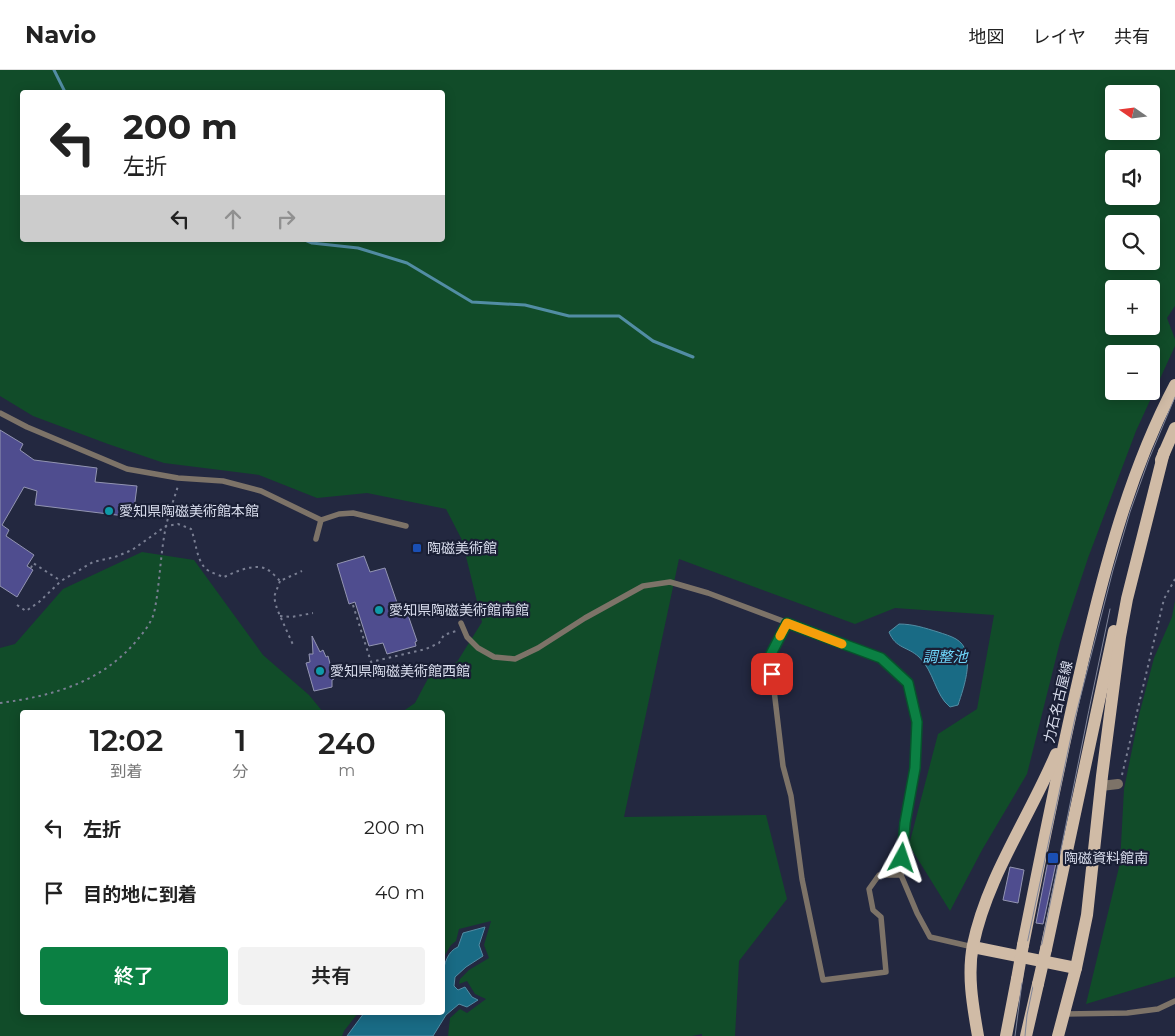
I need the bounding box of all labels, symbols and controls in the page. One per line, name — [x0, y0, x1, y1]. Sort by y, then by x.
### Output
text: Navio — [25, 20, 96, 49]
text: 地図 — [969, 26, 1005, 48]
text: レイヤ — [1033, 26, 1086, 48]
text: 共有 — [1114, 26, 1150, 48]
north arrow — [1105, 85, 1160, 140]
map controls — [1105, 85, 1160, 400]
text: 200 m — [123, 105, 238, 148]
icon: left — [40, 110, 105, 175]
button: sound — [1105, 150, 1160, 205]
text: 左折 — [123, 153, 167, 180]
icon: left — [166, 205, 194, 233]
icon: ahead — [219, 205, 247, 233]
icon: right — [272, 205, 300, 233]
button: search — [1105, 215, 1160, 270]
button: + — [1105, 280, 1160, 335]
button: − — [1105, 345, 1160, 400]
place label: 愛知県陶磁美術館本館 — [119, 502, 259, 520]
marker: 愛知県陶磁美術館本館 — [103, 505, 115, 517]
place label: 陶磁美術館 — [427, 539, 497, 557]
marker: 陶磁美術館 — [411, 542, 423, 554]
place label: 愛知県陶磁美術館南館 — [389, 601, 529, 619]
marker: 愛知県陶磁美術館南館 — [373, 604, 385, 616]
water label: 調整池 — [922, 647, 969, 666]
pin — [751, 653, 793, 695]
street label: 力石名古屋線 — [1040, 659, 1076, 745]
icon: arrive — [758, 660, 786, 688]
place label: 愛知県陶磁美術館西館 — [330, 662, 470, 680]
marker: 愛知県陶磁美術館西館 — [314, 665, 326, 677]
text: 12:02 — [89, 722, 163, 759]
text: 1 — [235, 722, 246, 759]
text: 240 — [318, 725, 376, 762]
text: m — [338, 761, 355, 780]
text: 到着 — [110, 762, 142, 781]
text: 分 — [233, 762, 249, 781]
icon: left — [40, 814, 68, 842]
text: 200 m — [364, 816, 425, 839]
text: 左折 — [83, 818, 121, 841]
position arrow — [875, 831, 927, 883]
place label: 陶磁資料館南 — [1064, 849, 1148, 867]
marker: 陶磁資料館南 — [1046, 851, 1060, 865]
icon: arrive — [40, 879, 68, 907]
text: 40 m — [375, 881, 425, 904]
text: 目的地に到着 — [83, 883, 197, 906]
button: 終了 — [40, 947, 228, 1005]
button: 共有 — [238, 947, 425, 1005]

